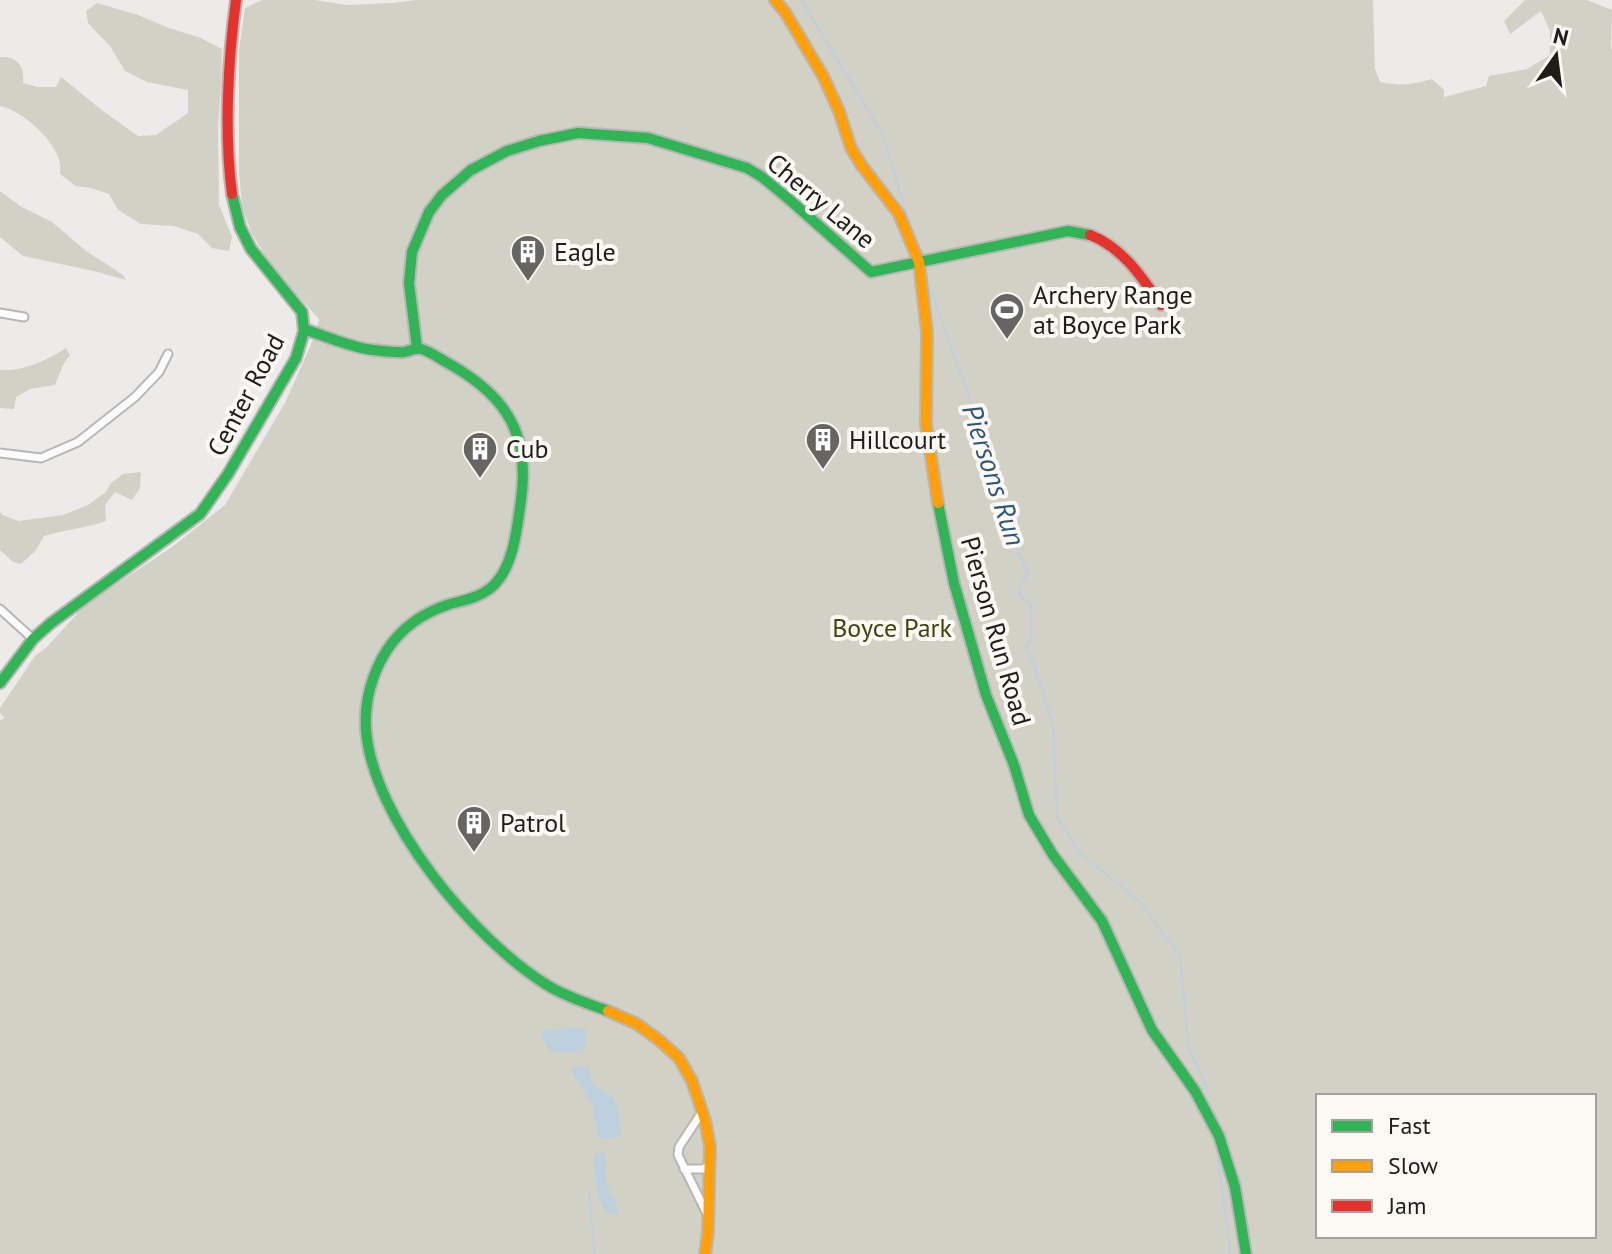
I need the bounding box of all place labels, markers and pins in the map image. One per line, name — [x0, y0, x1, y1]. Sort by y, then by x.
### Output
building icon: Eagle — [509, 233, 547, 283]
place label: Eagle — [554, 235, 616, 268]
place label: Archery Range at Boyce Park — [1033, 278, 1193, 341]
sports icon: Archery Range at Boyce Park — [988, 291, 1026, 341]
building icon: Hillcourt — [804, 421, 842, 471]
place label: Hillcourt — [849, 423, 946, 456]
building icon: Cub — [461, 430, 499, 480]
place label: Cub — [506, 432, 548, 465]
building icon: Patrol — [455, 804, 493, 854]
place label: Patrol — [500, 806, 566, 839]

